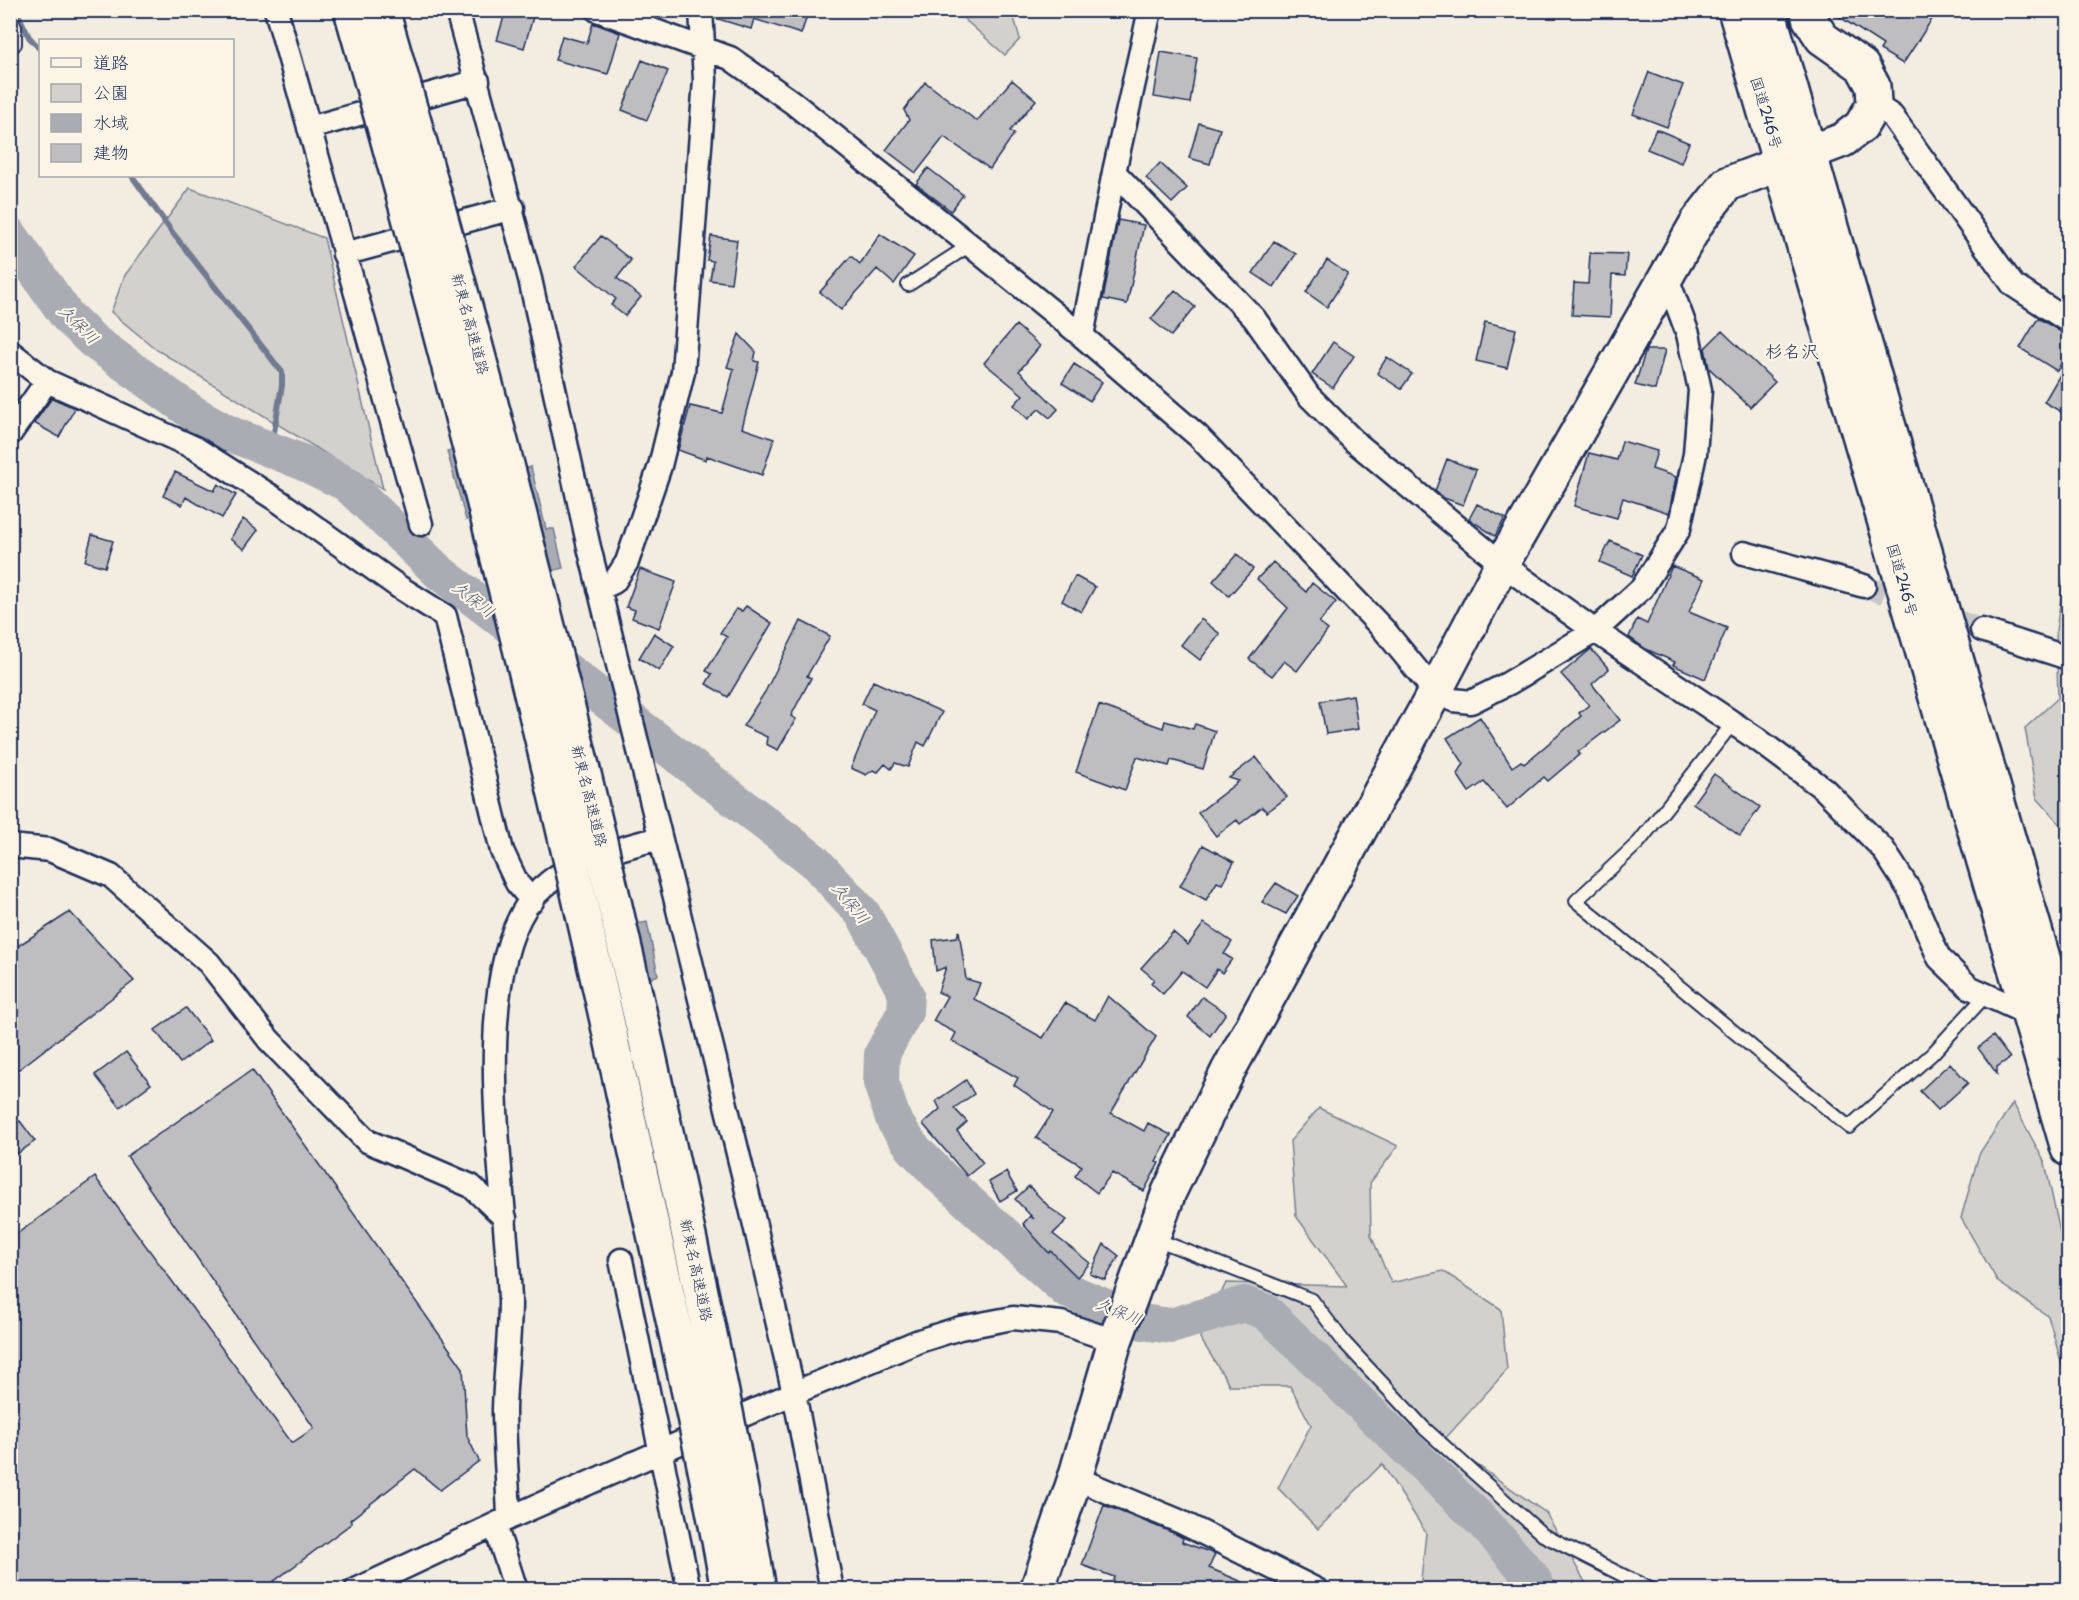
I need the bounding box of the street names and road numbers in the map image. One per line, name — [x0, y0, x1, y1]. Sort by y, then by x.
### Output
street label: 国道246号 — [1745, 73, 1789, 152]
street label: 新東名高速道路 — [447, 270, 496, 377]
street label: 国道246号 — [1882, 540, 1925, 619]
street label: 新東名高速道路 — [567, 742, 614, 849]
street label: 新東名高速道路 — [675, 1216, 720, 1323]

